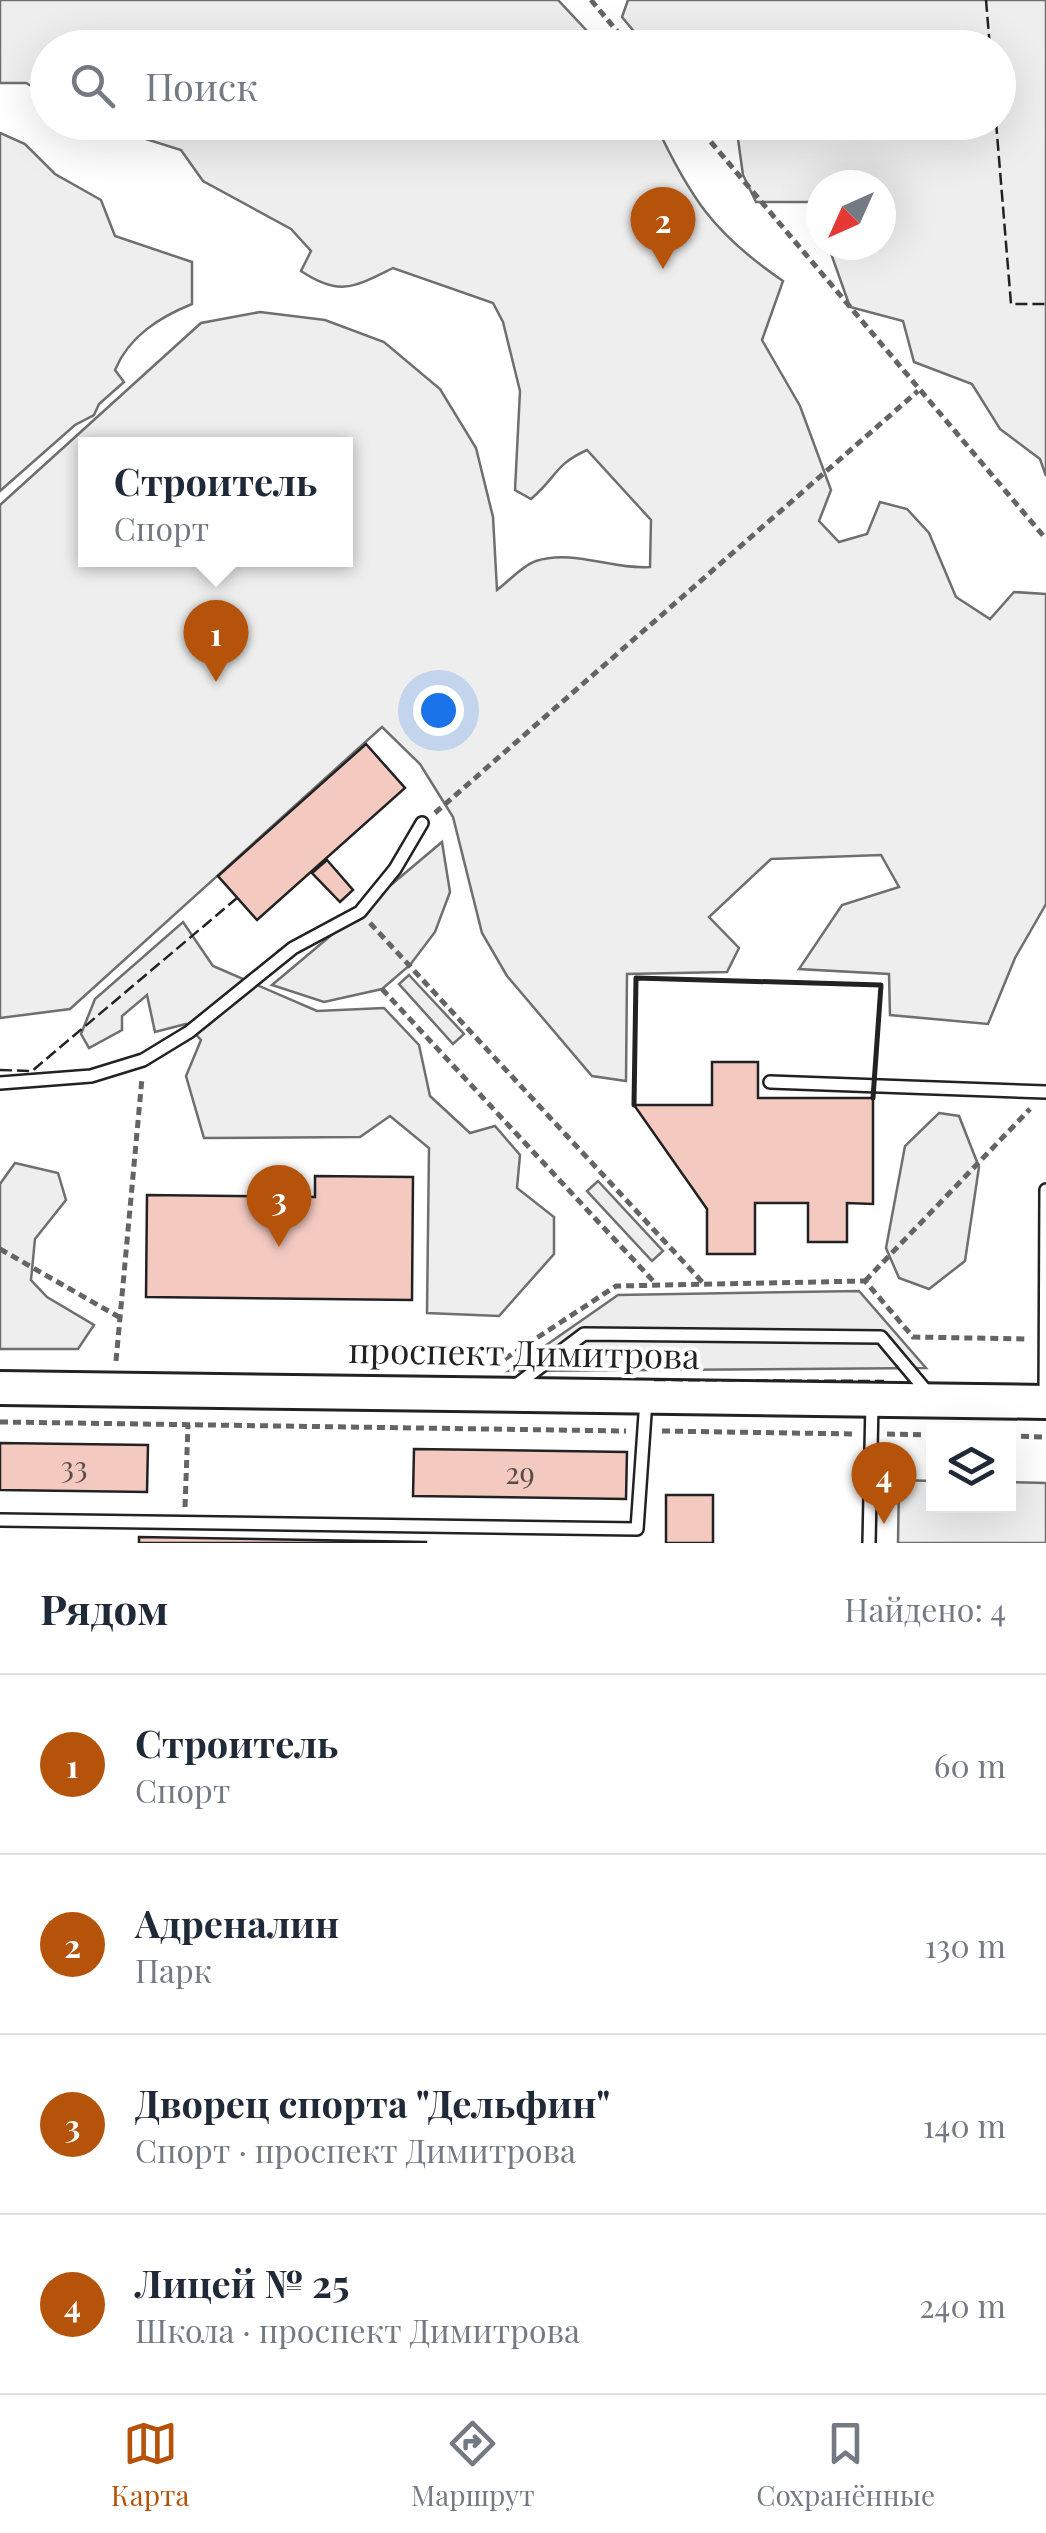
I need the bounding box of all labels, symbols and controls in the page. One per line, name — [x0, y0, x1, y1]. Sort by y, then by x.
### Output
search box — [30, 30, 1016, 140]
icon: search — [65, 58, 120, 113]
text: Поиск — [145, 60, 258, 111]
north arrow — [806, 170, 896, 260]
pin: 2 — [630, 186, 696, 269]
popup — [78, 437, 353, 567]
text: Строитель — [114, 455, 317, 506]
text: Спорт — [114, 506, 209, 549]
pin: 1 — [184, 600, 248, 682]
your location — [413, 685, 464, 736]
pin: 3 — [246, 1164, 312, 1247]
street label: проспект Димитрова — [348, 1325, 701, 1378]
map controls — [926, 1423, 1016, 1513]
button: layers — [926, 1423, 1016, 1513]
pin: 4 — [852, 1442, 916, 1524]
house number: 33 — [60, 1446, 88, 1486]
house number: 29 — [505, 1452, 535, 1492]
text: Рядом — [40, 1580, 168, 1636]
text: Найдено: 4 — [844, 1587, 1006, 1630]
text: Строитель — [135, 1717, 338, 1768]
text: 1 — [66, 1743, 79, 1786]
text: 60 m — [934, 1743, 1006, 1786]
text: Спорт — [135, 1768, 230, 1811]
text: Адреналин — [135, 1897, 339, 1948]
text: 2 — [64, 1923, 81, 1966]
text: 130 m — [925, 1923, 1006, 1966]
text: Парк — [135, 1948, 212, 1991]
text: Дворец спорта "Дельфин" — [135, 2077, 610, 2128]
text: 3 — [65, 2103, 80, 2146]
text: 140 m — [923, 2103, 1006, 2146]
text: Спорт · проспект Димитрова — [135, 2128, 576, 2171]
text: Лицей № 25 — [135, 2257, 349, 2308]
text: 4 — [64, 2283, 81, 2326]
text: 240 m — [919, 2283, 1006, 2326]
text: Школа · проспект Димитрова — [135, 2308, 580, 2351]
tab: Карта — [111, 2416, 189, 2513]
tab: Маршрут — [411, 2416, 535, 2513]
tab: Сохранённые — [756, 2416, 935, 2513]

